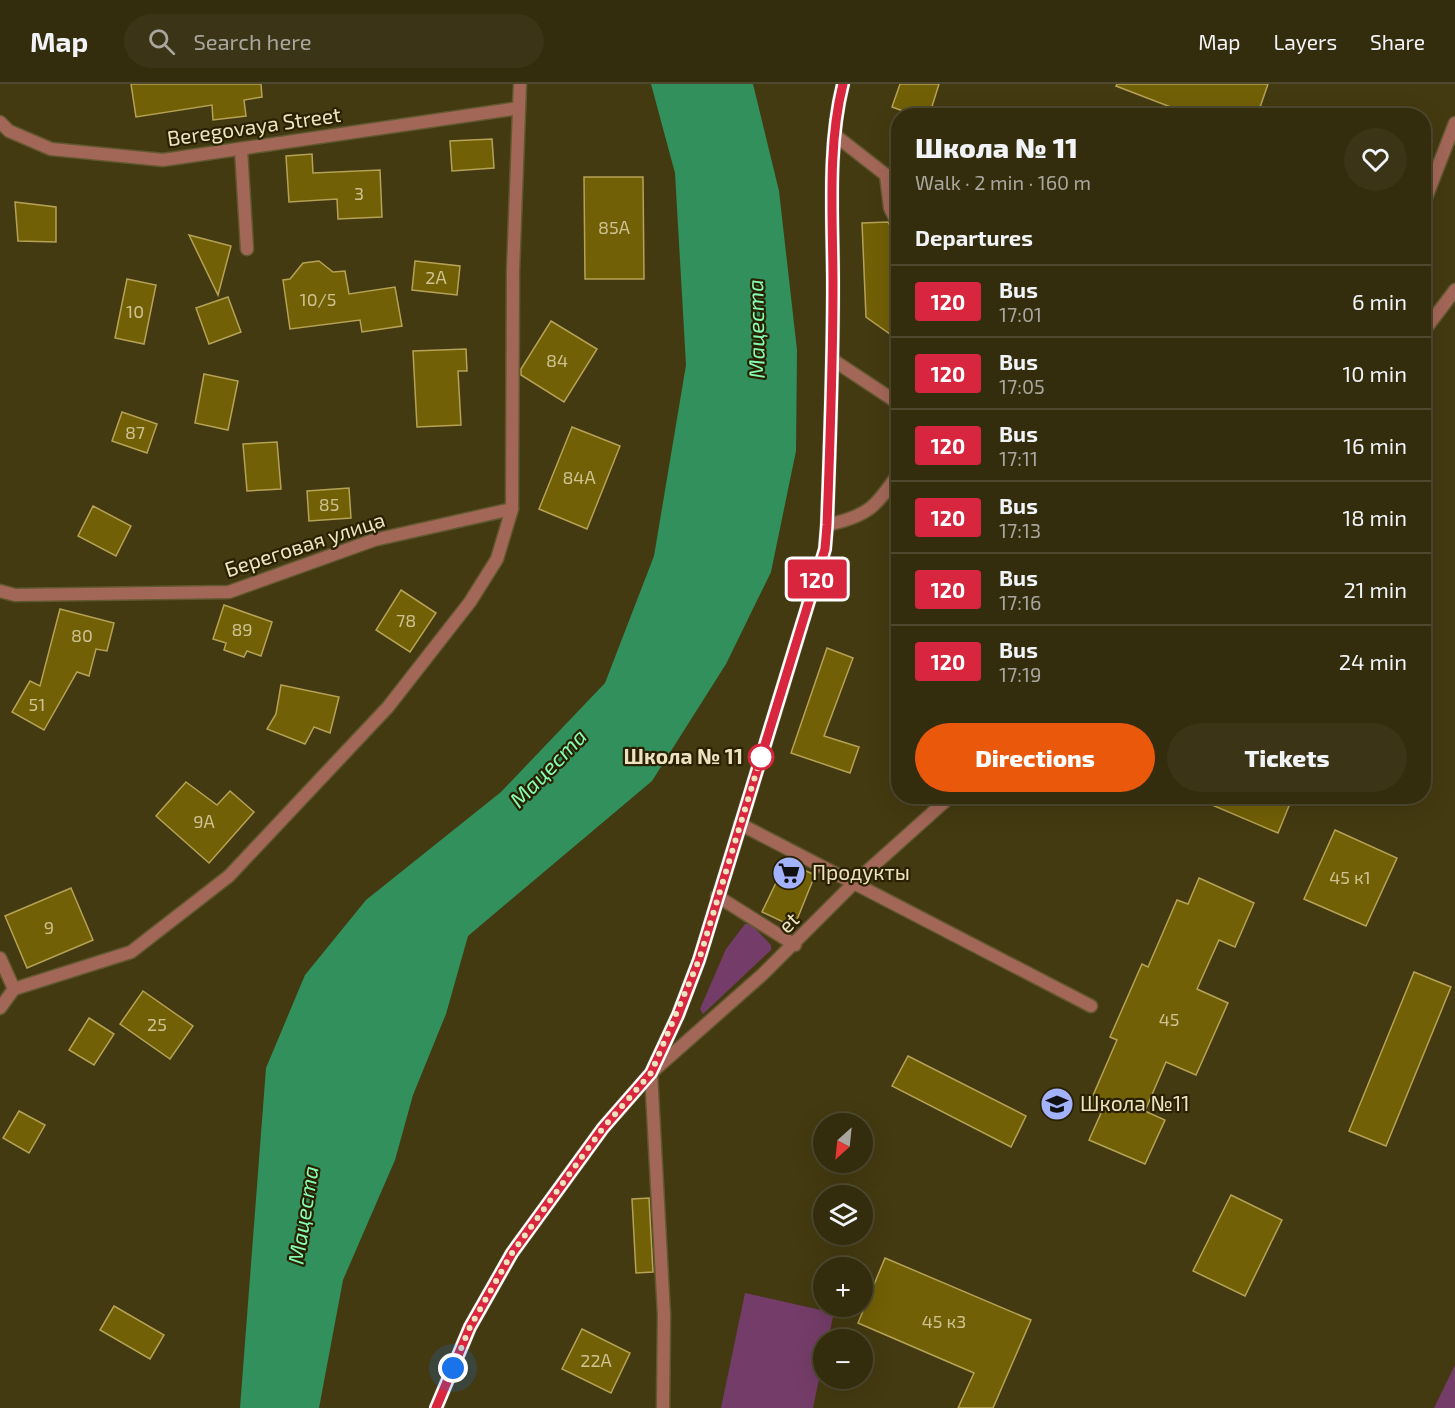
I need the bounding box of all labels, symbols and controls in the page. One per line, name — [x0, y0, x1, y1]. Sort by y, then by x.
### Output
search box — [124, 14, 544, 68]
text: Map — [30, 24, 88, 58]
icon: search — [145, 25, 178, 58]
text: Search here — [193, 28, 312, 54]
text: Map — [1198, 29, 1240, 54]
text: Layers — [1273, 29, 1337, 54]
text: Share — [1370, 29, 1425, 54]
street label: Beregovaya Street — [165, 101, 342, 150]
button: heart — [1344, 128, 1407, 191]
text: Школа № 11 — [915, 130, 1078, 164]
text: Walk · 2 min · 160 m — [915, 170, 1091, 194]
house number: 3 — [354, 182, 364, 204]
house number: 85А — [598, 216, 631, 238]
text: Departures — [915, 224, 1033, 250]
house number: 2А — [425, 266, 447, 288]
text: Bus — [999, 276, 1038, 302]
water label: Мацеста — [741, 279, 769, 379]
house number: 10/5 — [300, 288, 336, 310]
text: 6 min — [1352, 288, 1407, 314]
text: 120 — [931, 289, 965, 314]
house number: 10 — [126, 300, 144, 322]
text: 17:01 — [999, 302, 1042, 326]
text: Bus — [999, 348, 1038, 374]
house number: 84 — [546, 349, 568, 371]
text: 10 min — [1343, 360, 1407, 386]
text: 120 — [931, 361, 965, 386]
text: 17:05 — [999, 374, 1045, 398]
text: Bus — [999, 420, 1038, 446]
house number: 87 — [125, 421, 145, 443]
text: 16 min — [1343, 432, 1407, 458]
text: 120 — [931, 433, 965, 458]
text: 17:11 — [999, 446, 1038, 470]
house number: 84А — [562, 466, 596, 488]
text: Bus — [999, 492, 1038, 518]
house number: 85 — [319, 493, 339, 515]
text: 18 min — [1342, 504, 1407, 530]
text: 120 — [931, 505, 965, 530]
street label: Береговая улица — [221, 506, 388, 582]
text: 17:13 — [999, 518, 1041, 542]
line badge: 120 — [782, 560, 852, 598]
text: Bus — [999, 564, 1038, 590]
text: 120 — [800, 567, 834, 592]
text: 21 min — [1343, 576, 1407, 602]
text: 120 — [931, 577, 965, 602]
text: 17:16 — [999, 590, 1041, 614]
house number: 78 — [396, 609, 416, 631]
house number: 89 — [231, 618, 253, 640]
house number: 80 — [71, 624, 93, 646]
text: Bus — [999, 636, 1038, 662]
text: 24 min — [1339, 648, 1407, 674]
text: 120 — [931, 649, 965, 674]
text: 17:19 — [999, 662, 1041, 686]
house number: 51 — [29, 693, 45, 715]
water label: Мацеста — [503, 723, 591, 812]
button: Directions — [915, 723, 1155, 792]
button: Tickets — [1167, 723, 1407, 792]
place label: Школа № 11 — [624, 743, 743, 768]
marker: Школа № 11 — [748, 744, 774, 770]
house number: 9А — [193, 810, 216, 832]
supermarket icon: Продукты — [771, 855, 807, 891]
place label: Продукты — [812, 859, 910, 885]
house number: 45 к1 — [1329, 866, 1371, 888]
street label: et — [772, 906, 804, 938]
house number: 9 — [44, 916, 54, 938]
house number: 45 — [1159, 1008, 1179, 1030]
house number: 25 — [147, 1013, 167, 1035]
school or university icon: Школа №11 — [1039, 1086, 1075, 1122]
place label: Школа №11 — [1080, 1090, 1190, 1115]
north arrow — [813, 1113, 873, 1173]
map controls — [813, 1113, 873, 1389]
water label: Мацеста — [281, 1164, 323, 1266]
button: layers — [813, 1185, 873, 1245]
button: + — [813, 1257, 873, 1317]
house number: 45 к3 — [922, 1310, 966, 1332]
button: − — [813, 1329, 873, 1389]
house number: 22А — [580, 1349, 613, 1371]
your location — [438, 1353, 468, 1383]

